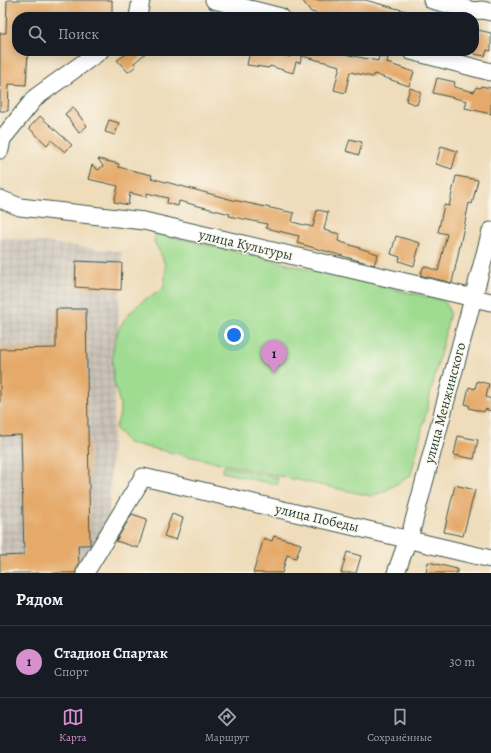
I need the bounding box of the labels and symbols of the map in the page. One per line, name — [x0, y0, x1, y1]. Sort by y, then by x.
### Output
street label: улица Культуры — [196, 225, 295, 265]
your location — [224, 325, 244, 345]
pin: 1 — [261, 340, 287, 373]
street label: улица Менжинского — [419, 340, 470, 467]
street label: улица Победы — [272, 499, 361, 537]

